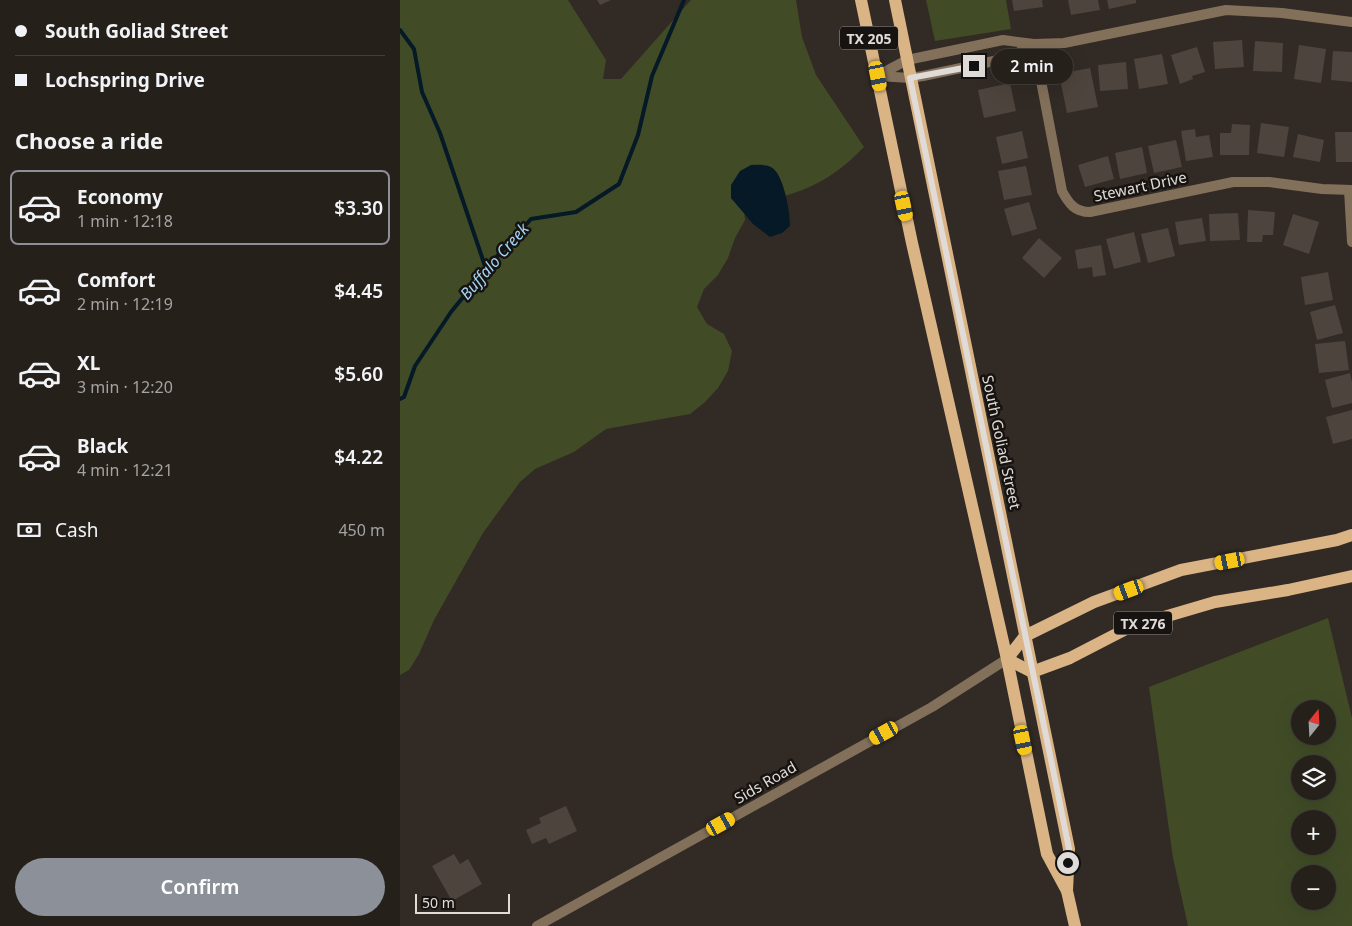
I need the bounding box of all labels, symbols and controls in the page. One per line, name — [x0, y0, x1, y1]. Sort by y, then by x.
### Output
text: South Goliad Street — [45, 18, 228, 44]
road number: TX 205 — [840, 26, 898, 49]
callout: 2 min — [992, 48, 1074, 84]
route end — [963, 55, 985, 77]
text: 2 min — [1010, 55, 1054, 77]
car — [867, 60, 888, 92]
text: Lochspring Drive — [45, 67, 205, 93]
text: Choose a ride — [15, 125, 163, 155]
street label: Stewart Drive — [1092, 166, 1188, 206]
text: Economy — [77, 184, 163, 210]
icon: car — [17, 185, 62, 230]
car — [893, 190, 914, 222]
text: $3.30 — [334, 195, 383, 221]
text: 1 min · 12:18 — [77, 210, 173, 232]
water label: Buffalo Creek — [455, 217, 534, 304]
text: Comfort — [77, 267, 156, 293]
icon: car — [17, 268, 62, 313]
text: $4.45 — [334, 278, 383, 304]
text: 2 min · 12:19 — [77, 293, 173, 315]
text: XL — [77, 350, 100, 376]
icon: car — [17, 351, 62, 396]
text: $5.60 — [334, 361, 383, 387]
street label: South Goliad Street — [978, 373, 1026, 511]
text: 3 min · 12:20 — [77, 376, 173, 398]
text: Black — [77, 433, 128, 459]
icon: car — [17, 434, 62, 479]
text: $4.22 — [334, 444, 383, 470]
text: 4 min · 12:21 — [77, 459, 173, 481]
icon: cash — [15, 516, 43, 544]
text: Cash — [55, 517, 99, 543]
text: 450 m — [338, 519, 385, 541]
car — [1213, 551, 1246, 571]
car — [1112, 578, 1145, 602]
road number: TX 276 — [1114, 612, 1172, 634]
north arrow — [1291, 700, 1336, 745]
map controls — [1291, 700, 1336, 910]
car — [867, 719, 900, 747]
car — [1012, 724, 1033, 756]
button: layers — [1291, 755, 1336, 800]
street label: Sids Road — [730, 756, 800, 808]
car — [704, 810, 737, 838]
button: + — [1291, 810, 1336, 855]
route start — [1057, 852, 1079, 874]
button: Confirm — [15, 858, 385, 916]
button: − — [1291, 865, 1336, 910]
scale bar — [415, 891, 510, 914]
text: 50 m — [422, 893, 455, 912]

